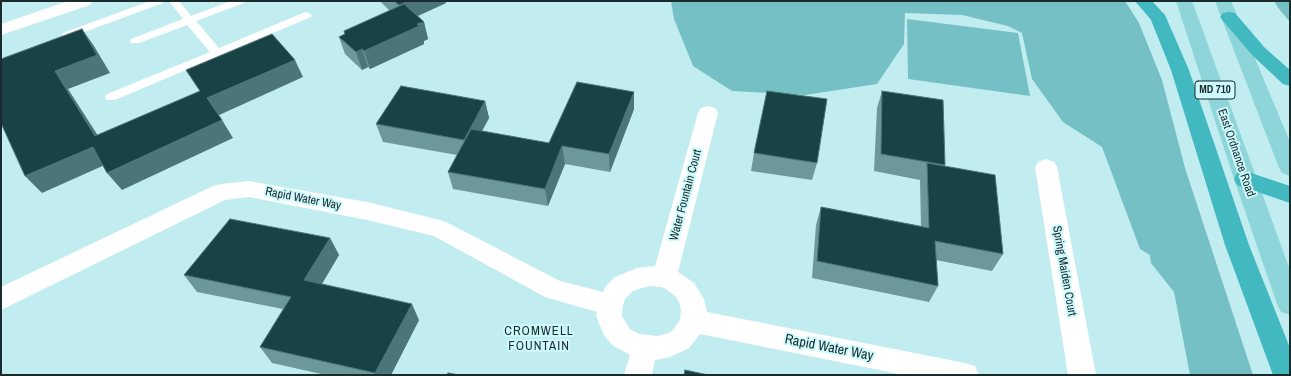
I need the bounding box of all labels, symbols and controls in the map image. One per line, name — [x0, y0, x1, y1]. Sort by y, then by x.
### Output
road number: MD 710 — [1195, 81, 1235, 99]
street label: East Ordnance Road — [1214, 107, 1258, 199]
street label: Water Fountain Court — [667, 148, 705, 242]
street label: Rapid Water Way — [264, 185, 342, 213]
street label: Spring Maiden Court — [1049, 225, 1079, 317]
district label: CROMWELL FOUNTAIN — [504, 324, 574, 355]
street label: Rapid Water Way — [783, 331, 875, 365]

